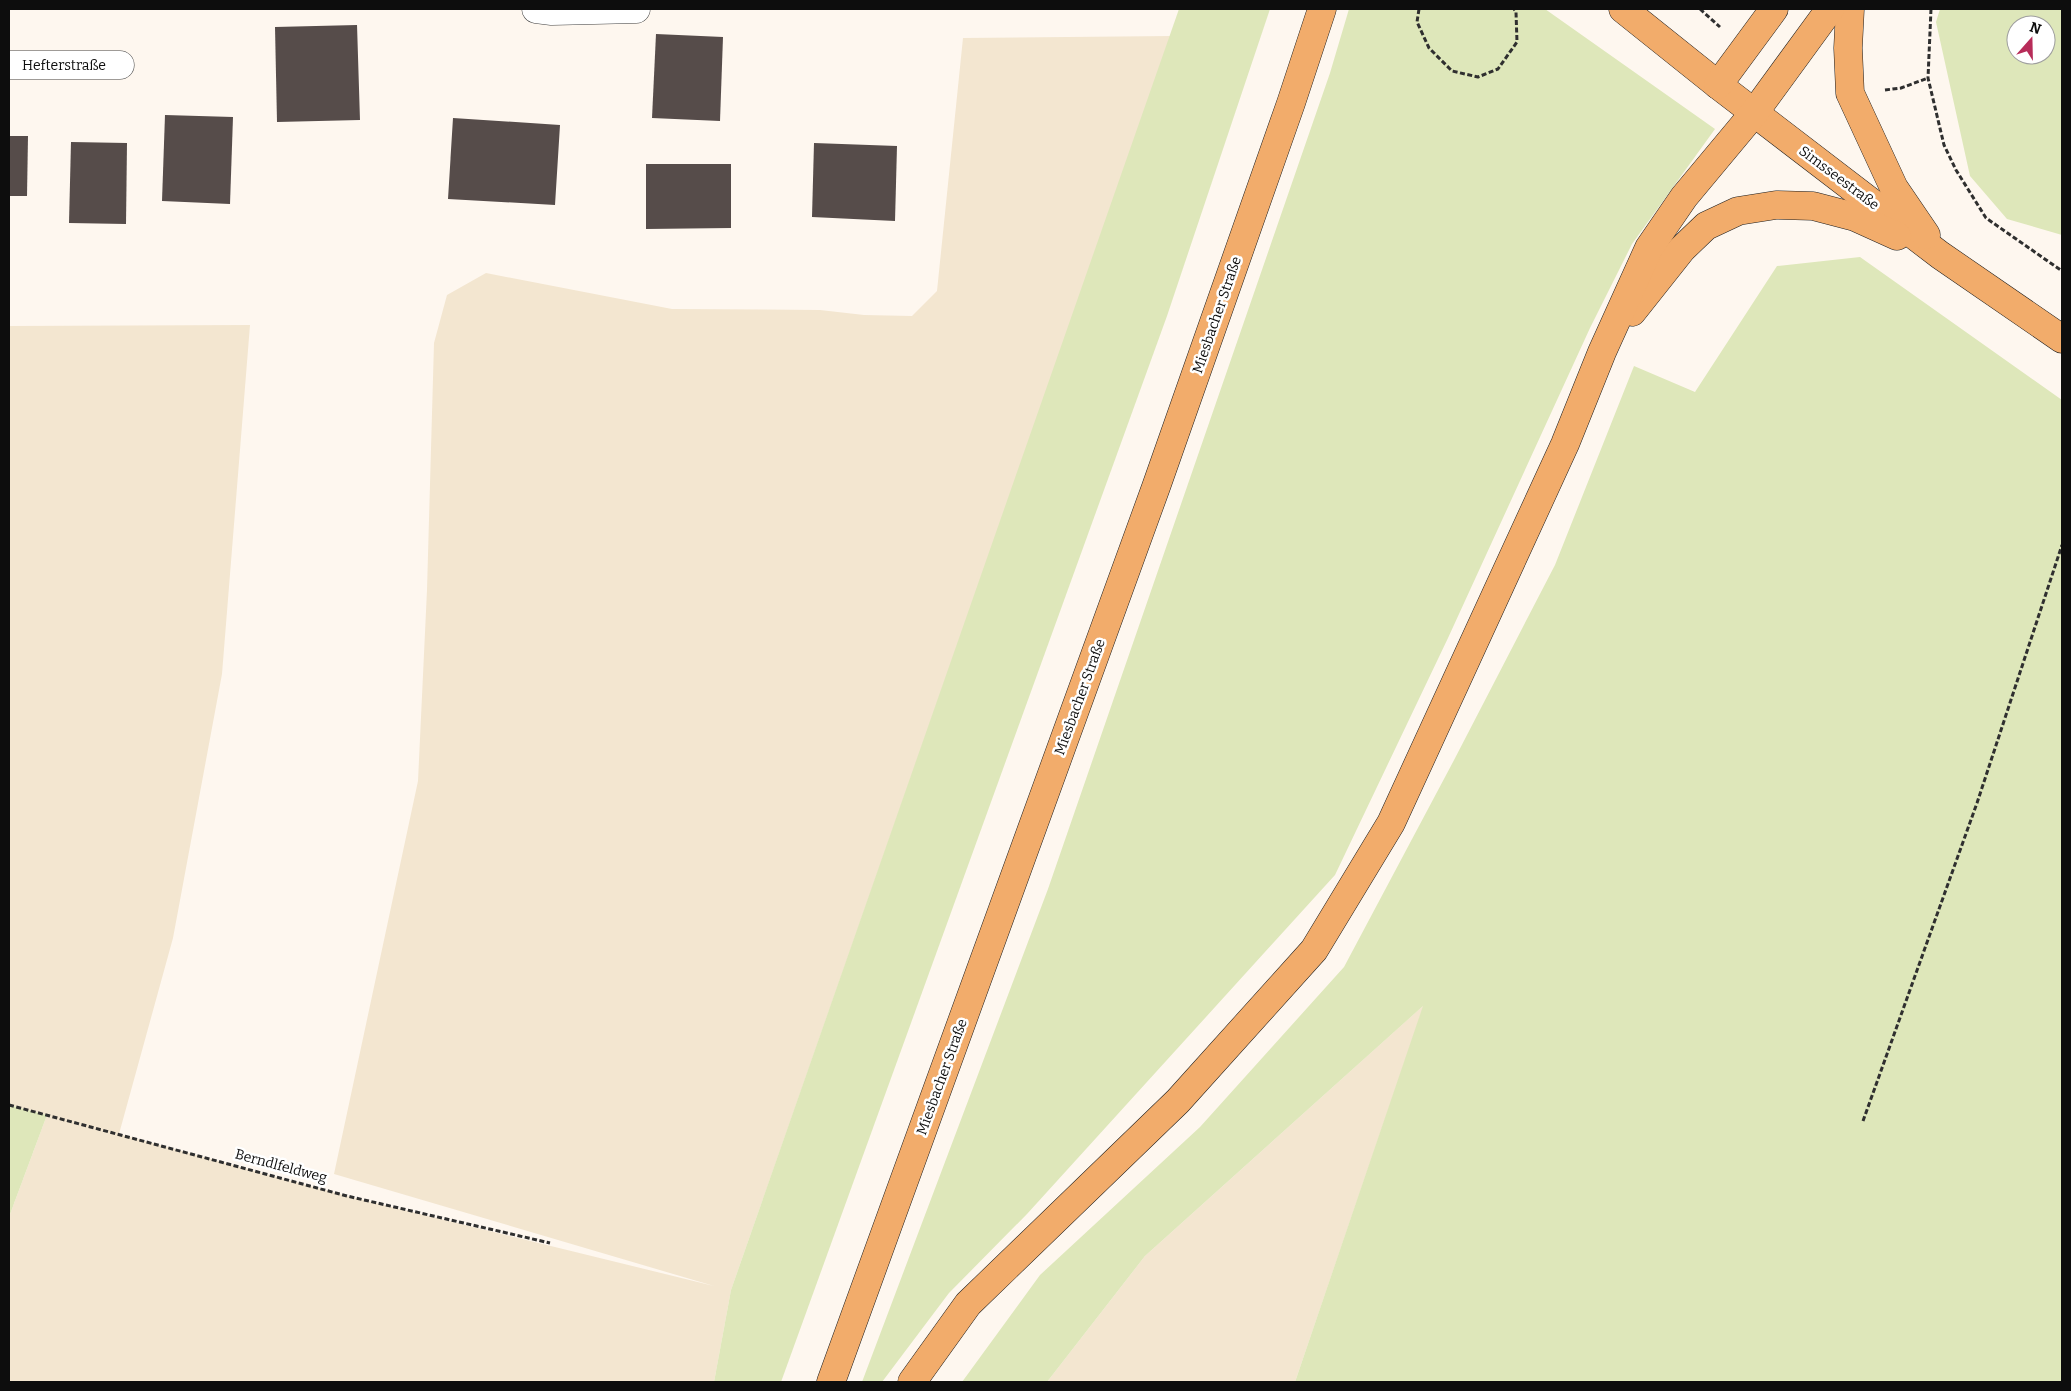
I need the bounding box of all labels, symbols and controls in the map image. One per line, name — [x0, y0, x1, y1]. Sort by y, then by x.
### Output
north arrow — [2006, 15, 2056, 65]
text: N — [2027, 18, 2043, 38]
street label: Hefterstraße — [22, 57, 106, 74]
street label: Simsseestraße — [1796, 142, 1882, 214]
street label: Miesbacher Straße — [1189, 254, 1245, 376]
street label: Miesbacher Straße — [1051, 637, 1109, 757]
street label: Miesbacher Straße — [913, 1017, 971, 1137]
street label: Berndlfeldweg — [233, 1146, 329, 1186]

